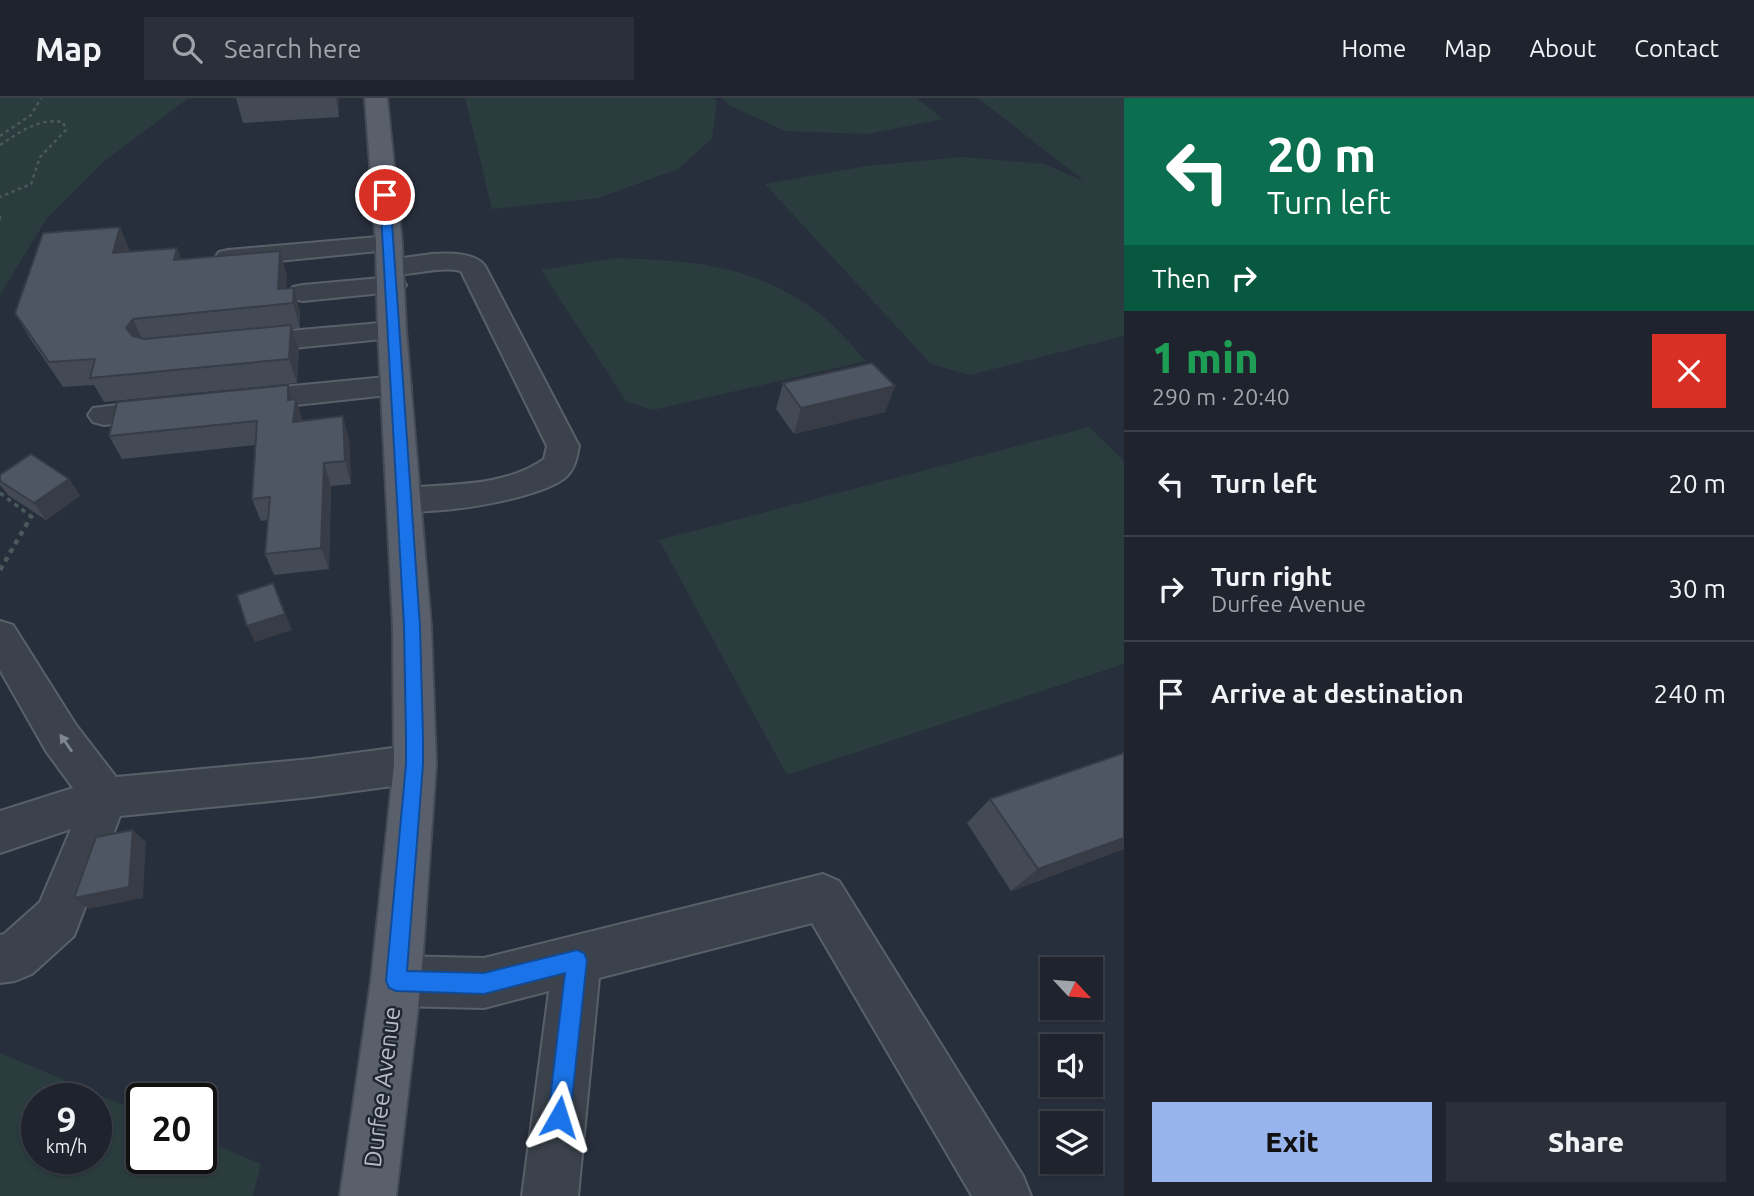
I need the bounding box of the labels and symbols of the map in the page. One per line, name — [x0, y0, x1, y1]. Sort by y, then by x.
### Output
pin — [355, 165, 415, 225]
one-way arrow — [59, 734, 73, 752]
north arrow — [1040, 957, 1102, 1020]
street label: Durfee Avenue — [359, 1005, 405, 1169]
position arrow — [522, 1080, 596, 1154]
speed limit sign: 20 — [126, 1083, 217, 1174]

